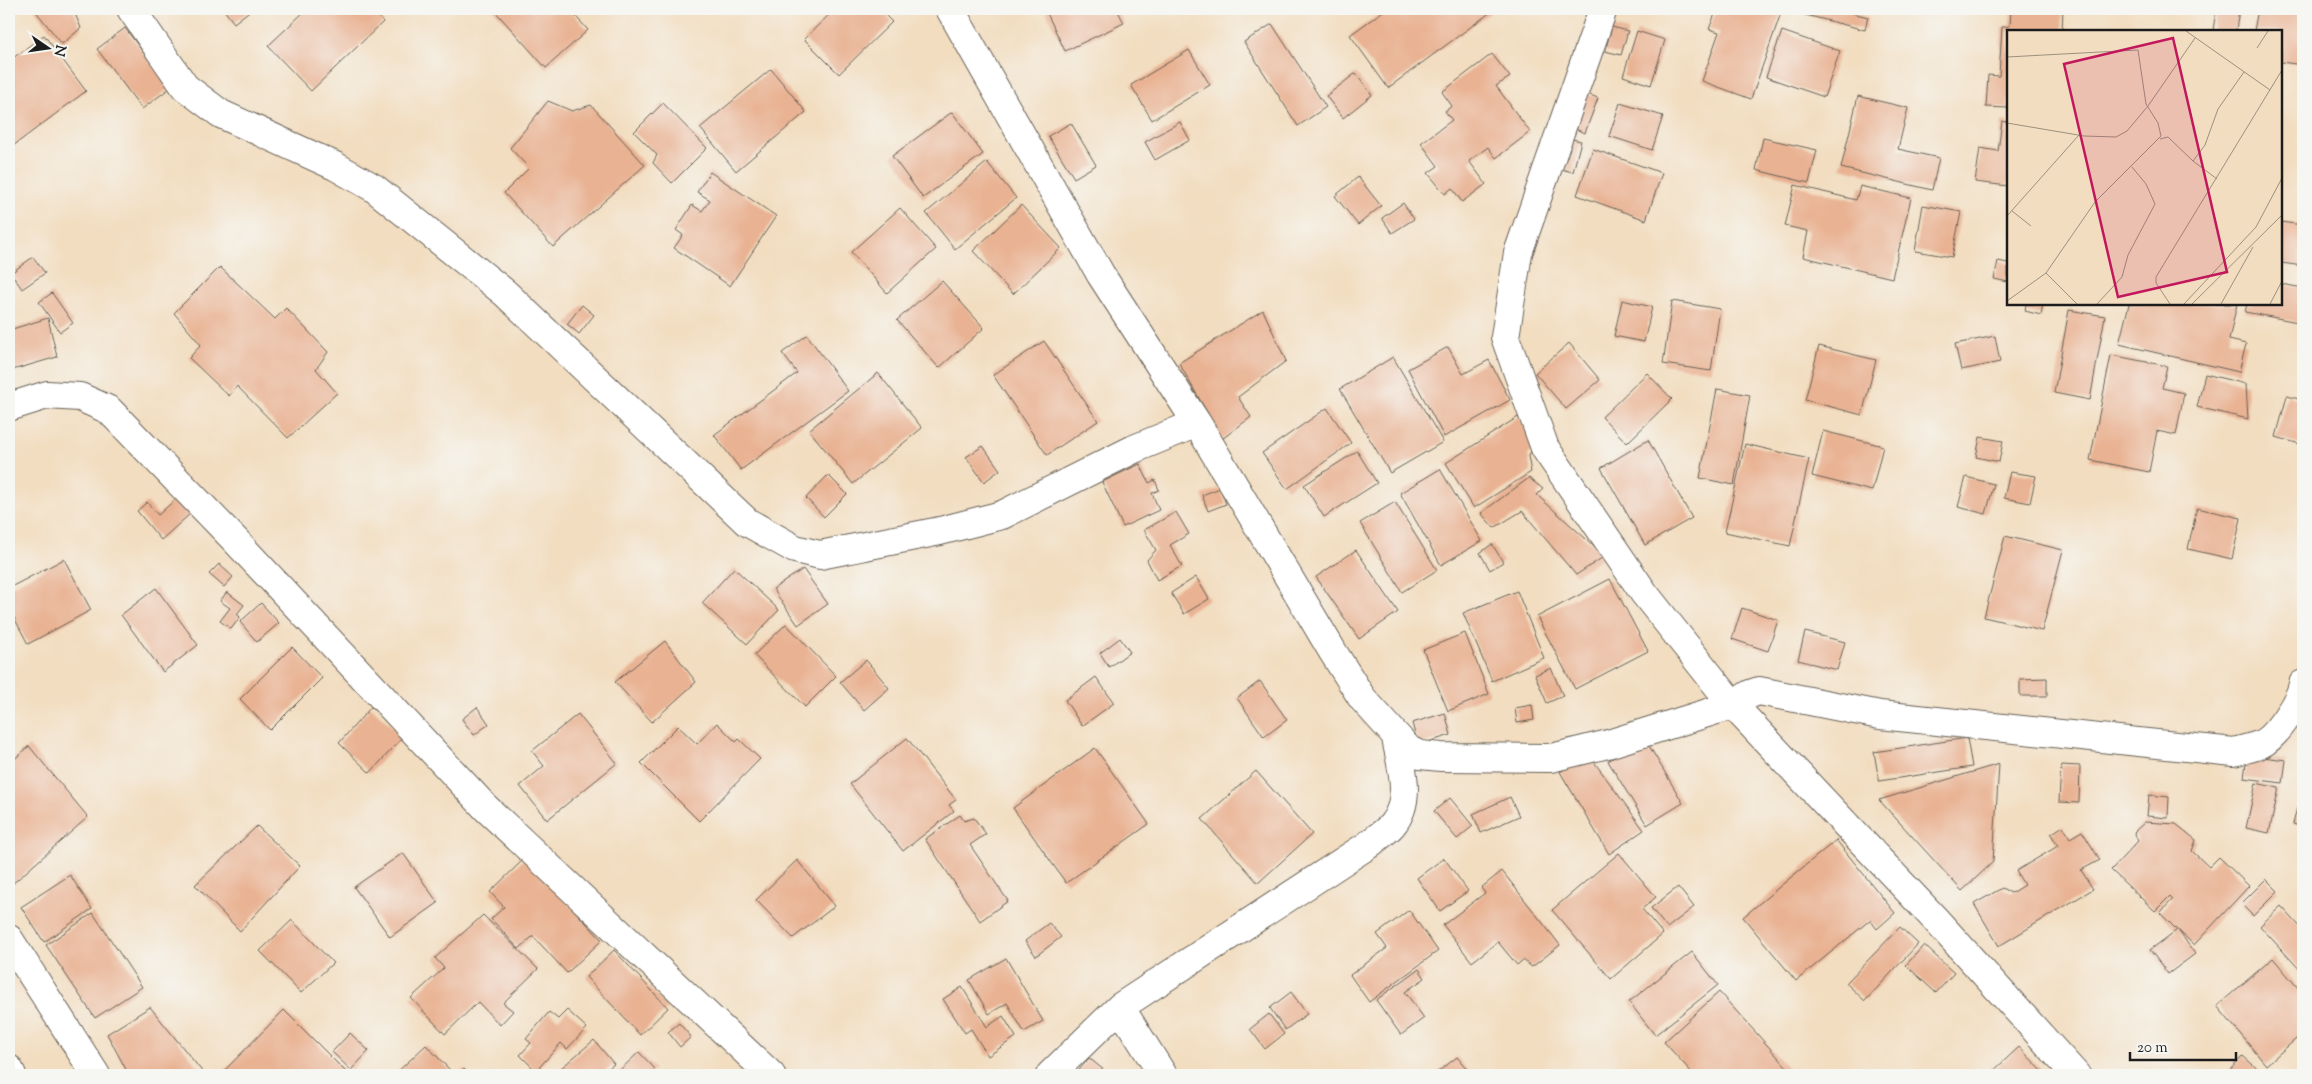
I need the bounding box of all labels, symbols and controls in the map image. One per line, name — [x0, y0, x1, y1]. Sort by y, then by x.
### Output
north arrow — [22, 22, 72, 72]
inset map — [2007, 30, 2282, 305]
text: N — [48, 43, 70, 58]
scale bar — [2130, 1029, 2236, 1061]
text: 20 m — [2137, 1038, 2168, 1059]

